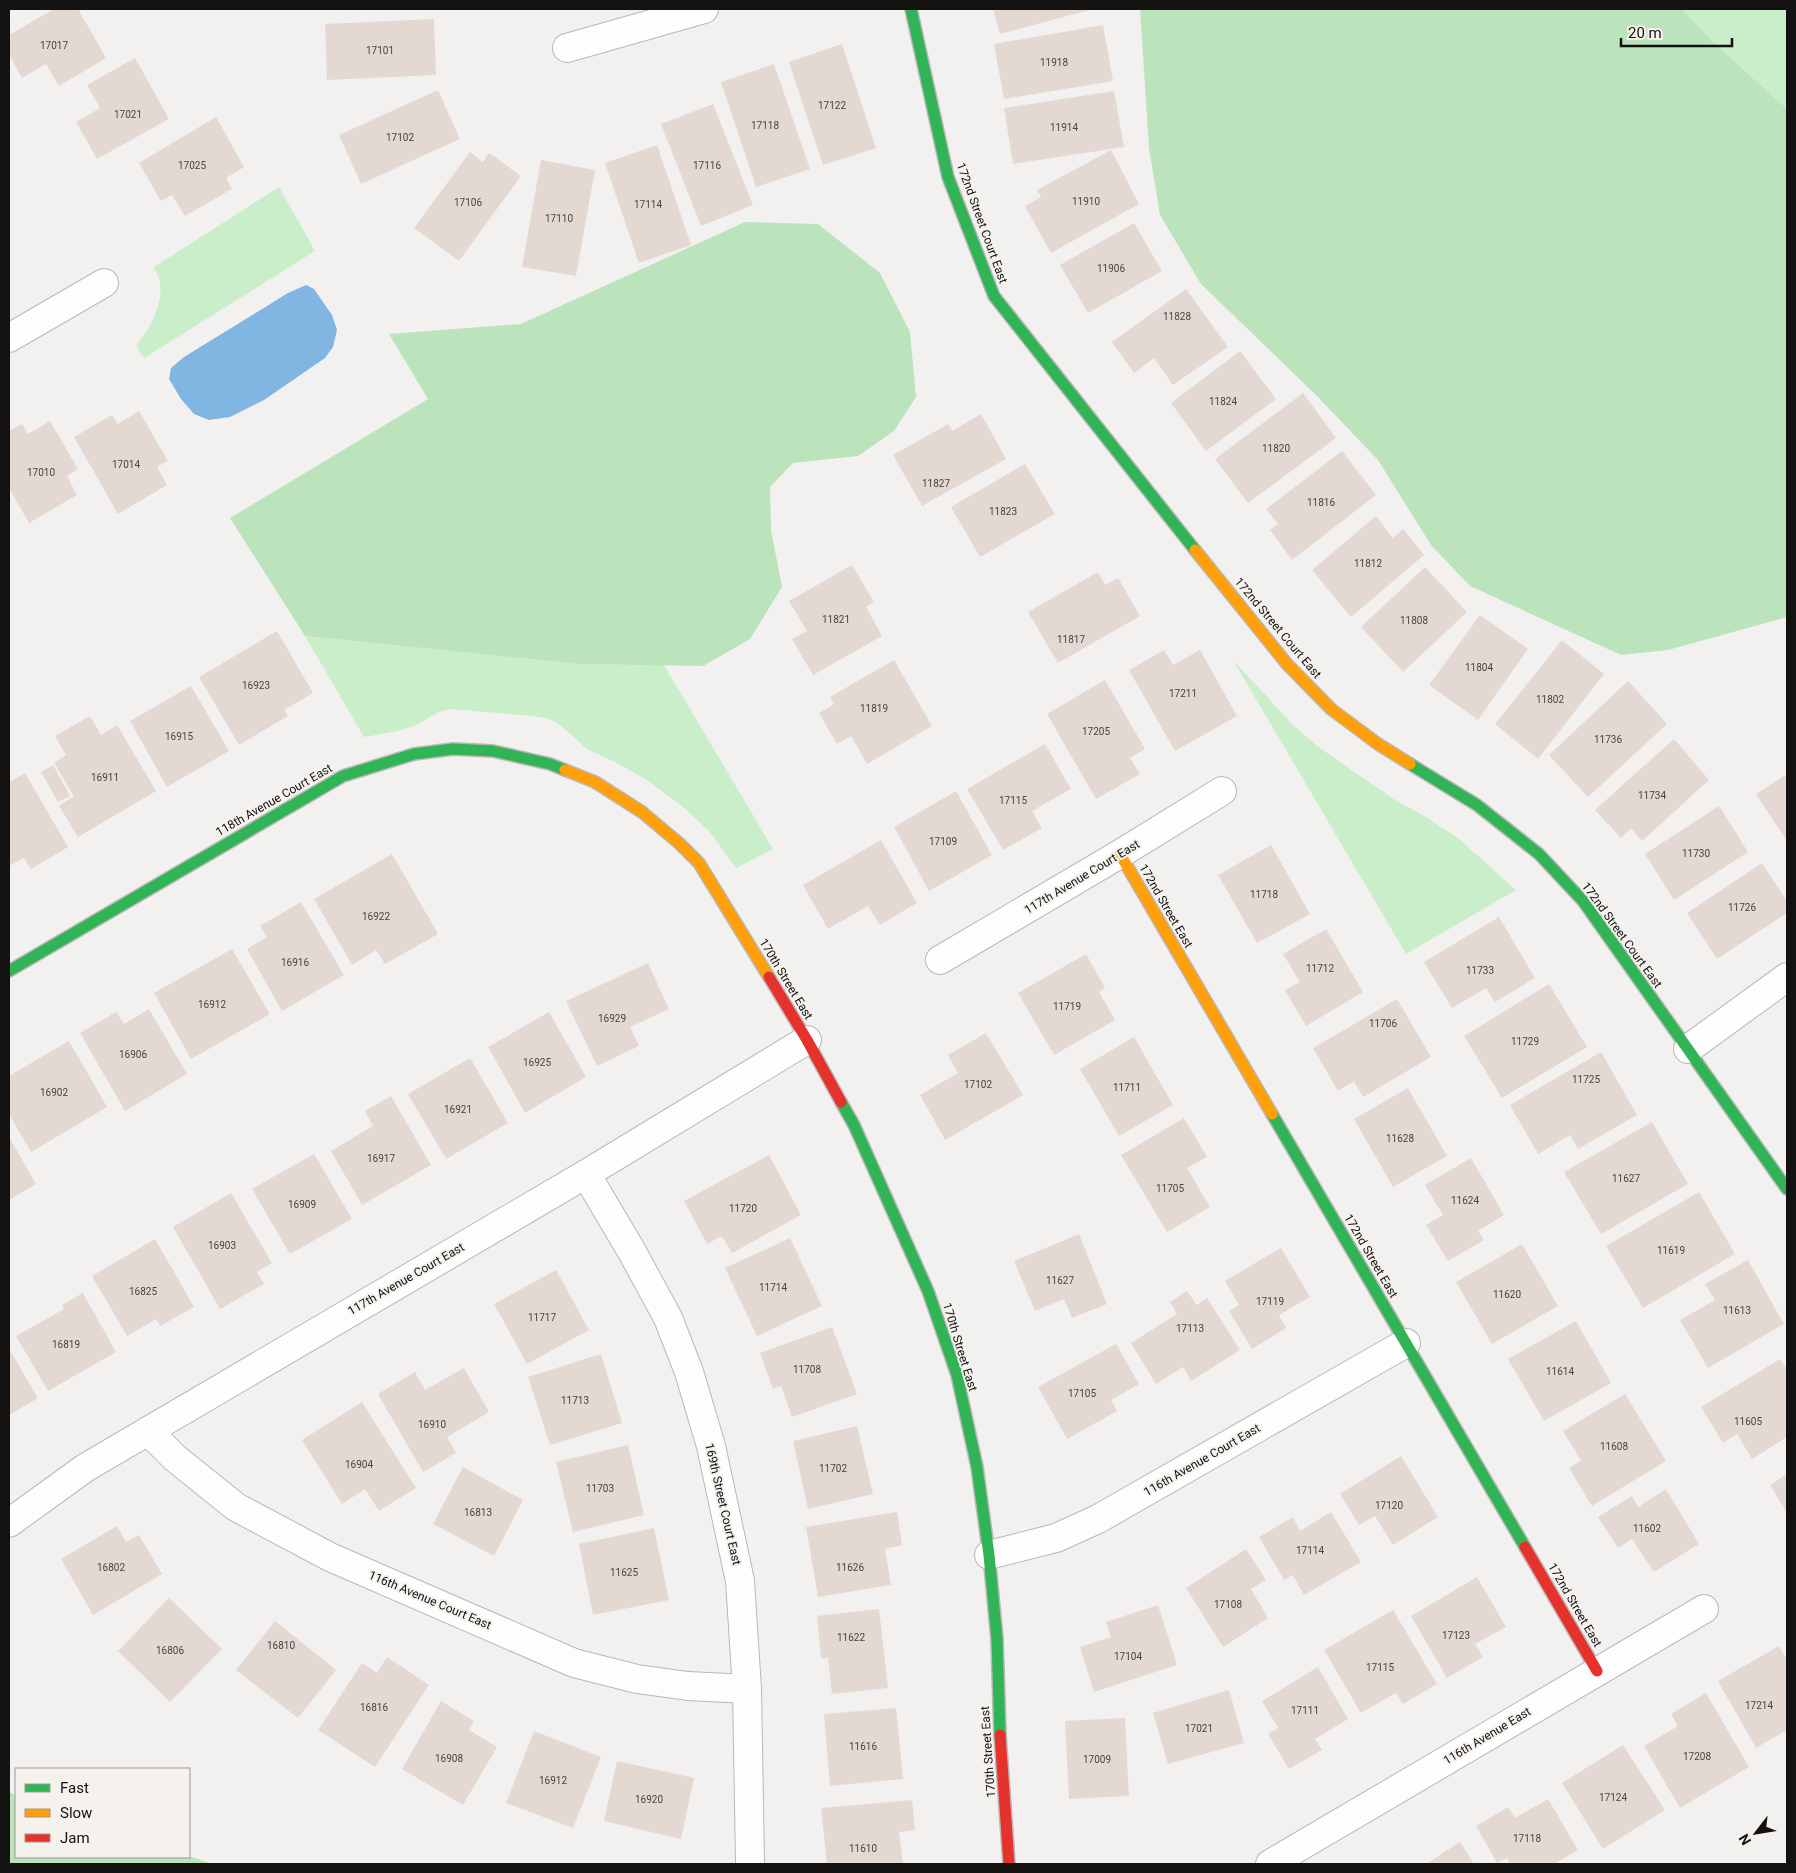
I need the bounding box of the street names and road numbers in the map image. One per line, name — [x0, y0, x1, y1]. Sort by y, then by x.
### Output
street label: 172nd Street Court East — [954, 161, 1010, 285]
street label: 172nd Street Court East — [1232, 575, 1324, 681]
street label: 118th Avenue Court East — [213, 761, 335, 839]
street label: 117th Avenue Court East — [1022, 837, 1142, 917]
street label: 172nd Street East — [1136, 861, 1196, 951]
street label: 172nd Street Court East — [1579, 879, 1665, 991]
street label: 170th Street East — [756, 936, 816, 1022]
street label: 172nd Street East — [1341, 1211, 1401, 1301]
street label: 117th Avenue Court East — [345, 1240, 467, 1318]
street label: 170th Street East — [940, 1301, 980, 1393]
street label: 116th Avenue Court East — [1141, 1421, 1263, 1499]
street label: 169th Street Court East — [702, 1442, 744, 1566]
street label: 172nd Street East — [1545, 1560, 1605, 1650]
street label: 116th Avenue Court East — [367, 1568, 494, 1632]
street label: 116th Avenue East — [1441, 1704, 1533, 1768]
street label: 170th Street East — [978, 1706, 998, 1798]

